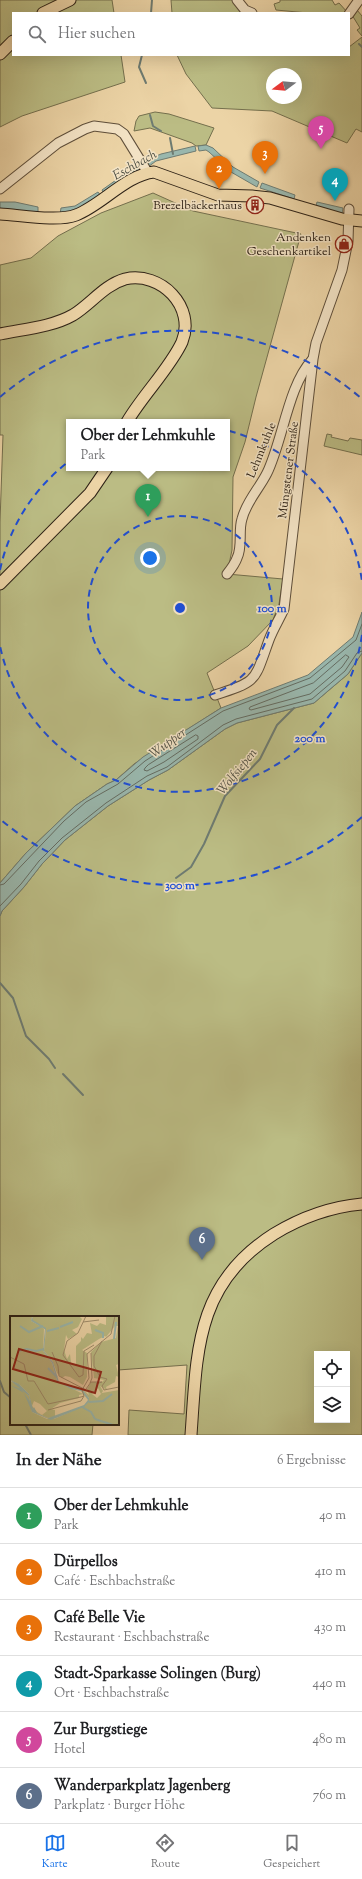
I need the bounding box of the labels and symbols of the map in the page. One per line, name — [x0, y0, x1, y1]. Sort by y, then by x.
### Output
north arrow — [266, 68, 302, 104]
pin: 5 — [308, 116, 334, 149]
pin: 3 — [252, 141, 278, 174]
water label: Eschbach — [110, 146, 161, 185]
pin: 2 — [206, 156, 232, 189]
pin: 4 — [322, 168, 348, 201]
building icon: Brezelbäckerhaus — [245, 195, 265, 215]
place label: Brezelbäckerhaus — [153, 197, 242, 215]
place label: Andenken Geschenkartikel — [247, 229, 332, 261]
shop icon: Andenken Geschenkartikel — [334, 234, 354, 254]
street label: Lehmkuhle — [243, 419, 281, 481]
street label: Müngstener Straße — [274, 420, 304, 520]
pin: 1 — [135, 484, 161, 517]
your location — [140, 548, 160, 568]
text: 100 m — [256, 600, 287, 618]
centre of rings — [173, 601, 187, 615]
water label: Wupper — [146, 724, 191, 763]
text: 200 m — [295, 730, 325, 748]
water label: Wolfsiepen — [213, 745, 262, 799]
text: 300 m — [165, 877, 195, 895]
pin: 6 — [189, 1227, 215, 1260]
inset map — [10, 1316, 119, 1425]

